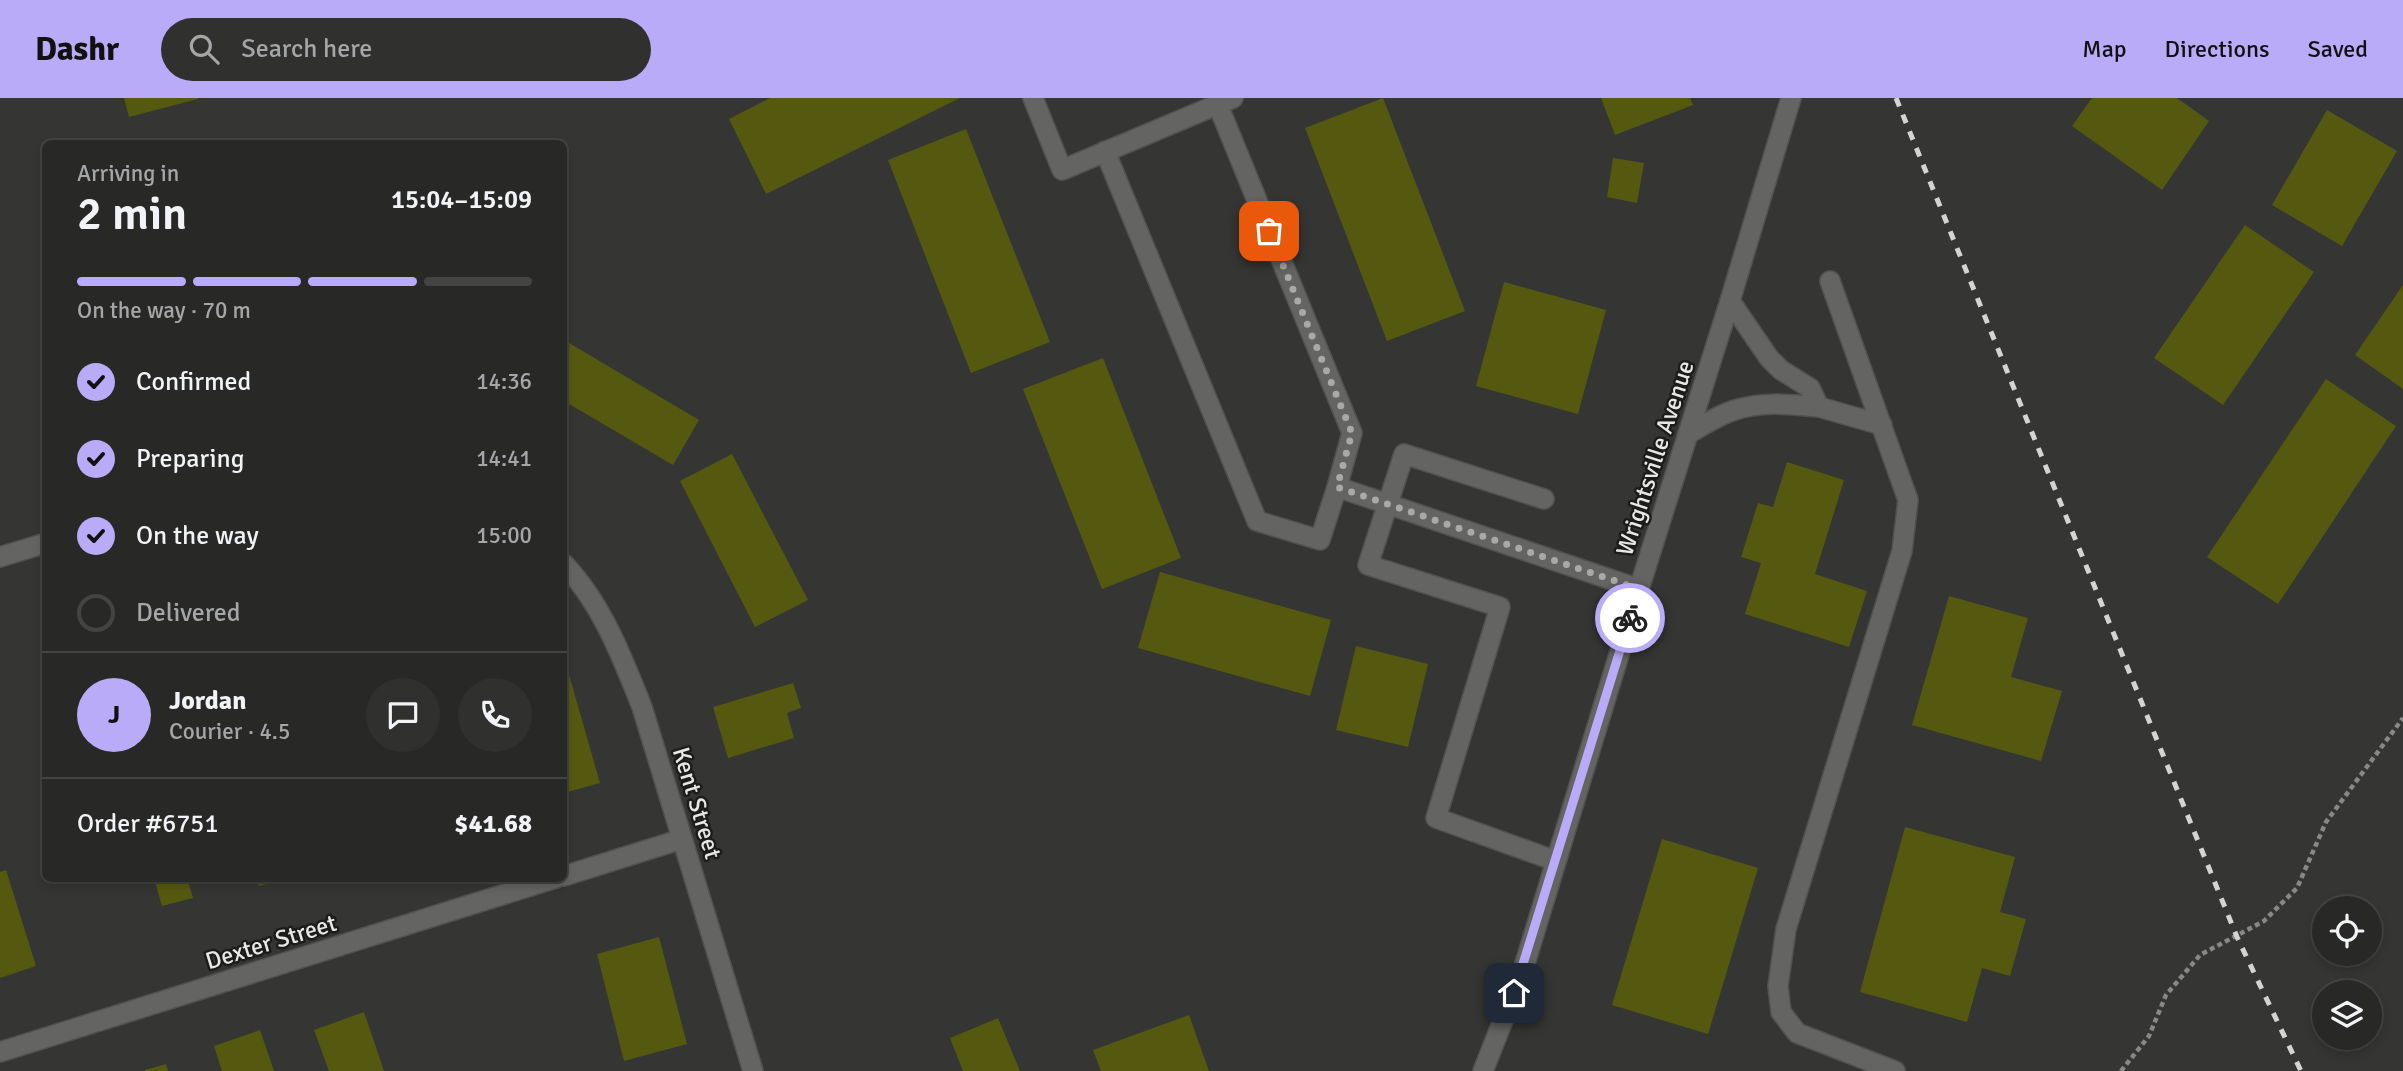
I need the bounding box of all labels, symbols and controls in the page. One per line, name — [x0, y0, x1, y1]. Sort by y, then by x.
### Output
search box — [161, 18, 651, 81]
text: Dashr — [35, 29, 119, 70]
icon: search — [185, 30, 223, 68]
text: Search here — [241, 33, 372, 65]
text: Map — [2082, 34, 2127, 64]
text: Directions — [2165, 34, 2270, 64]
text: Saved — [2308, 34, 2368, 64]
text: Arriving in — [77, 159, 179, 188]
text: 15:04–15:09 — [391, 184, 532, 216]
text: 2 min — [77, 186, 187, 242]
pin — [1239, 201, 1299, 261]
icon: bag — [1250, 212, 1288, 250]
text: On the way · 70 m — [77, 296, 251, 325]
street label: Wrightsville Avenue — [1609, 357, 1701, 559]
icon: check — [77, 363, 115, 401]
text: Confirmed — [136, 366, 251, 398]
text: 14:36 — [476, 367, 532, 396]
icon: check — [77, 440, 115, 478]
text: Preparing — [136, 443, 244, 475]
text: 14:41 — [476, 444, 532, 473]
icon: check — [77, 517, 115, 555]
text: On the way — [136, 520, 259, 552]
text: 15:00 — [476, 521, 532, 550]
courier — [1595, 583, 1665, 653]
text: Delivered — [136, 597, 241, 629]
icon: bike — [1611, 599, 1649, 637]
button: chat — [366, 678, 440, 752]
button: phone — [458, 678, 532, 752]
text: Jordan — [169, 685, 246, 717]
text: J — [108, 699, 120, 731]
text: Courier · 4.5 — [169, 717, 290, 746]
street label: Kent Street — [666, 744, 728, 862]
text: Order #6751 — [77, 808, 218, 840]
text: $41.68 — [454, 808, 532, 840]
map controls — [2312, 896, 2382, 1050]
button: locate — [2312, 896, 2382, 966]
street label: Dexter Street — [202, 908, 340, 976]
pin — [1484, 963, 1544, 1023]
icon: home — [1495, 974, 1533, 1012]
button: layers — [2312, 980, 2382, 1050]

